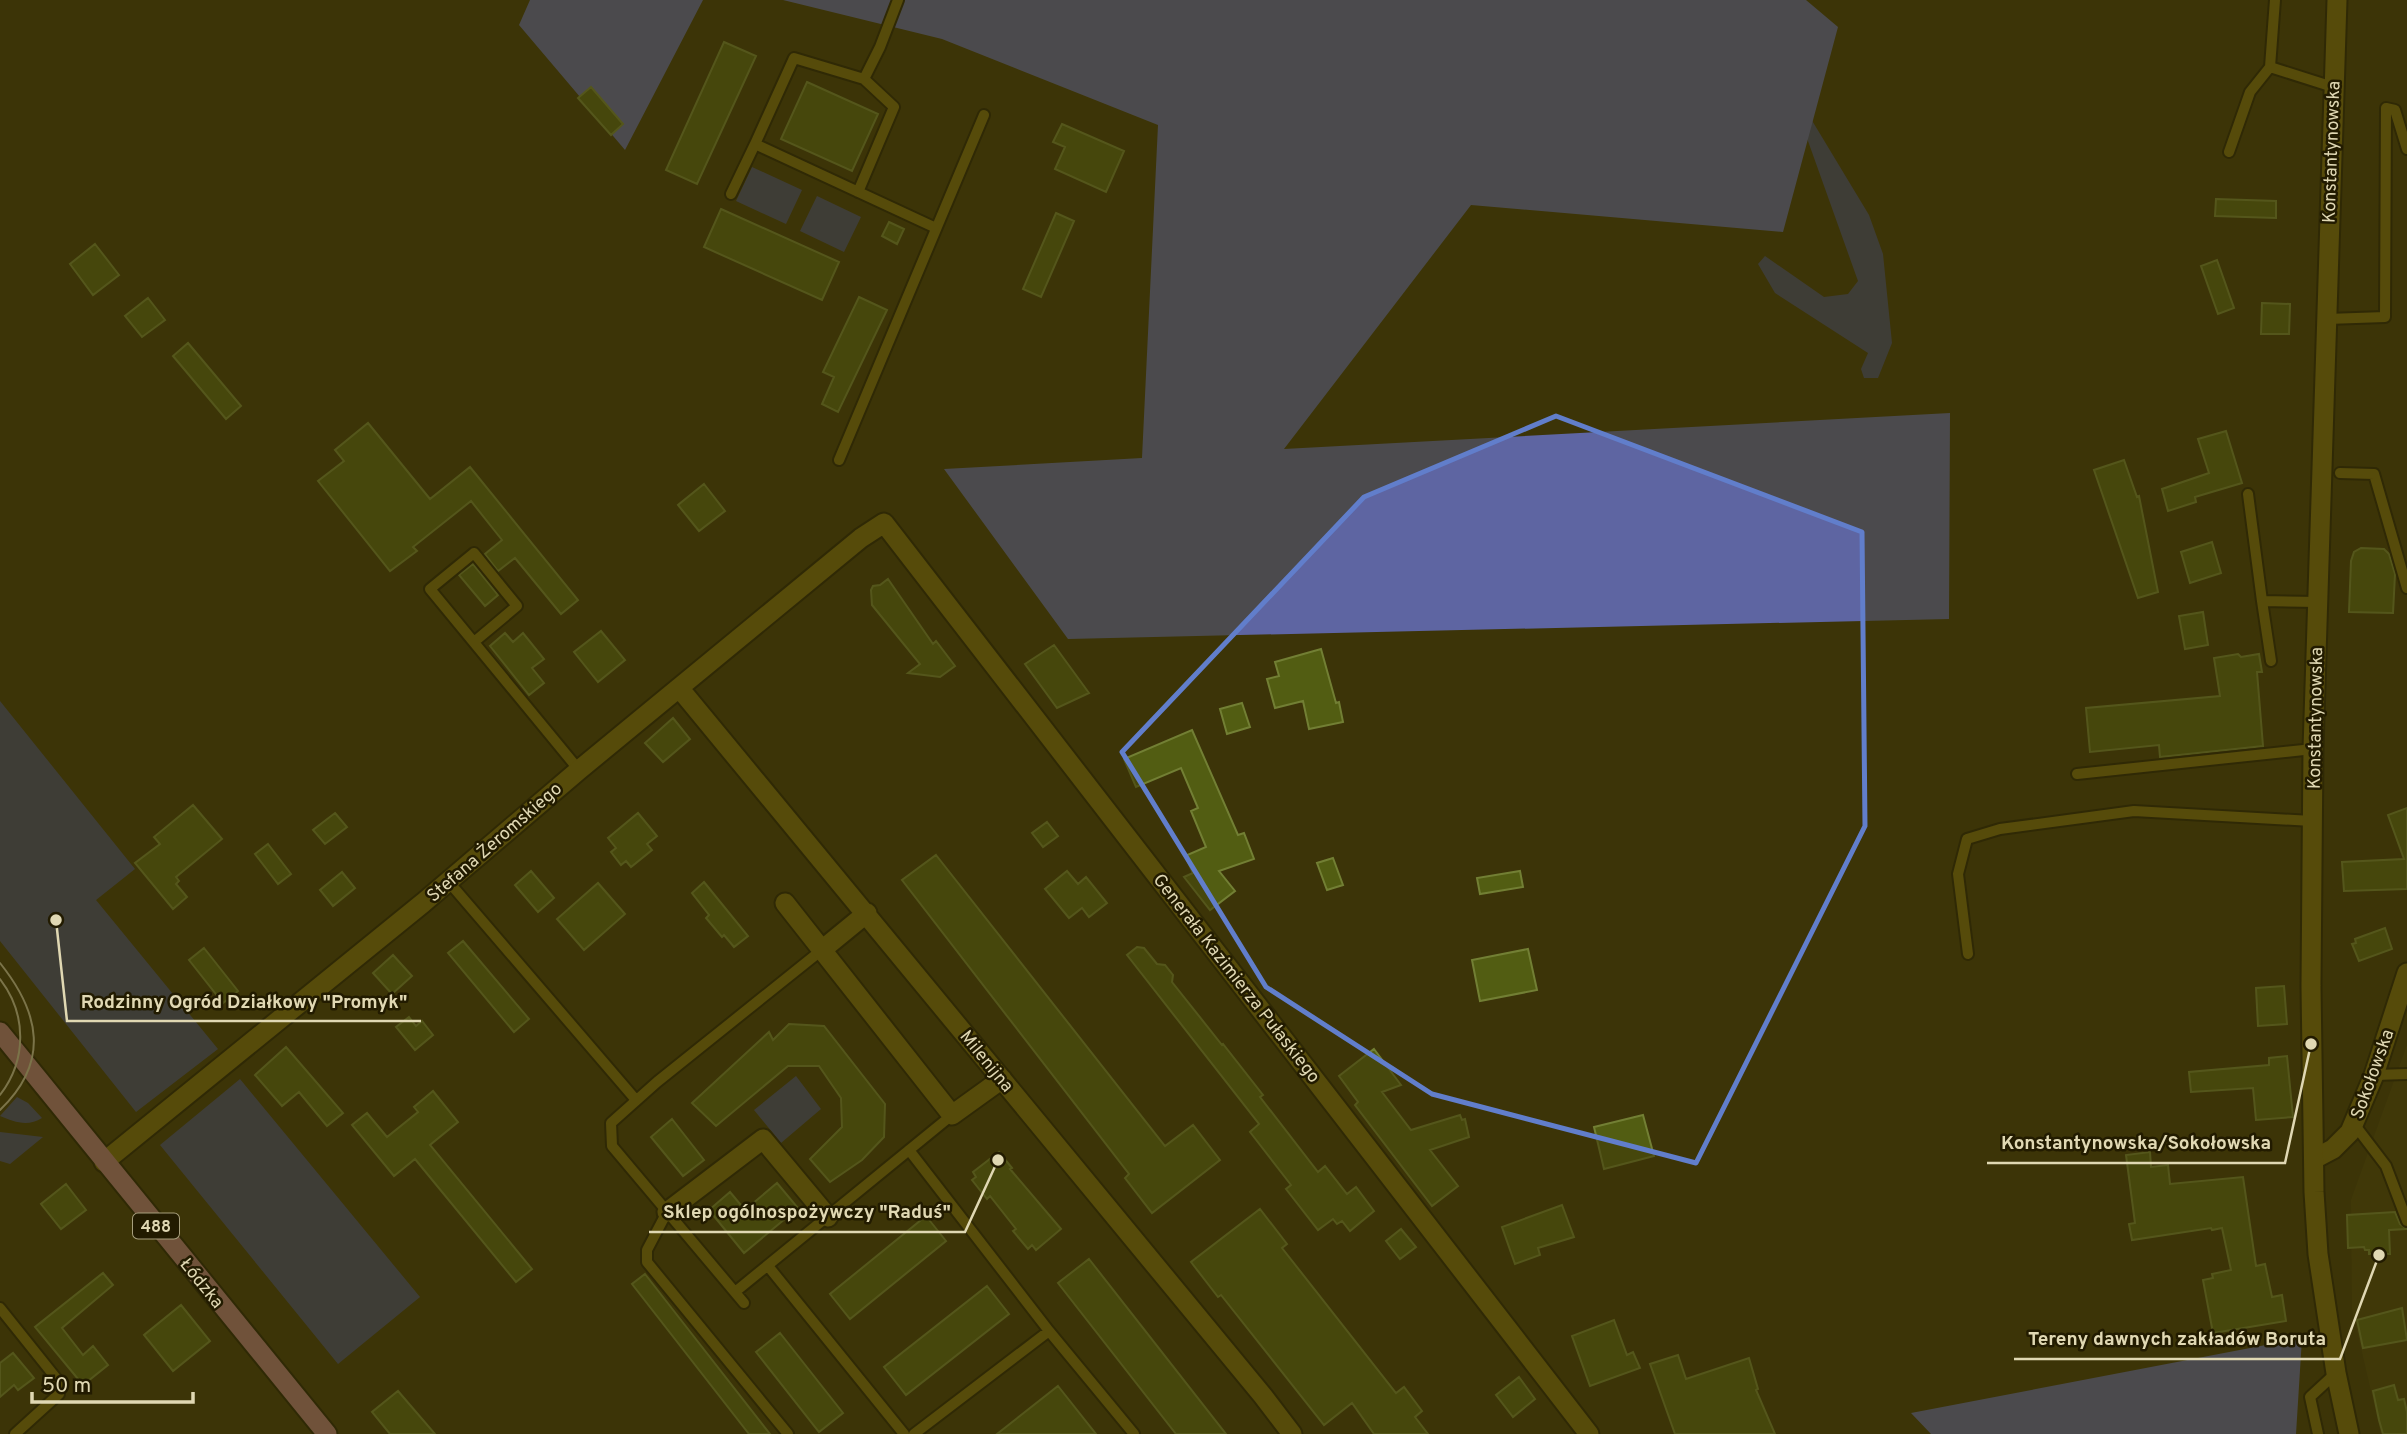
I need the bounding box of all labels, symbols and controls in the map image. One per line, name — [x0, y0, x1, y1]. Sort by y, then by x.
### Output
street label: Konstantynowska — [2319, 81, 2346, 224]
street label: Konstantynowska — [2304, 647, 2329, 789]
street label: Stefana Żeromskiego — [421, 777, 567, 908]
street label: Generała Kazimierza Pułaskiego — [1147, 870, 1325, 1088]
callout: Rodzinny Ogród Działkowy "Promyk" — [67, 981, 421, 1021]
text: Rodzinny Ogród Działkowy "Promyk" — [81, 991, 407, 1015]
street label: Milenijna — [954, 1026, 1018, 1098]
street label: Sokołowska — [2347, 1026, 2400, 1123]
callout: Konstantynowska/Sokołowska — [1987, 1123, 2285, 1163]
text: Konstantynowska/Sokołowska — [2001, 1132, 2271, 1156]
callout: Sklep ogólnospożywczy "Raduś" — [649, 1192, 965, 1232]
text: Sklep ogólnospożywczy "Raduś" — [663, 1201, 951, 1225]
road number: 488 — [133, 1214, 179, 1238]
street label: Łódzka — [174, 1254, 228, 1314]
callout: Tereny dawnych zakładów Boruta — [2014, 1319, 2340, 1359]
text: Tereny dawnych zakładów Boruta — [2028, 1328, 2326, 1352]
scale bar — [32, 1360, 192, 1404]
text: 50 m — [42, 1373, 91, 1400]

